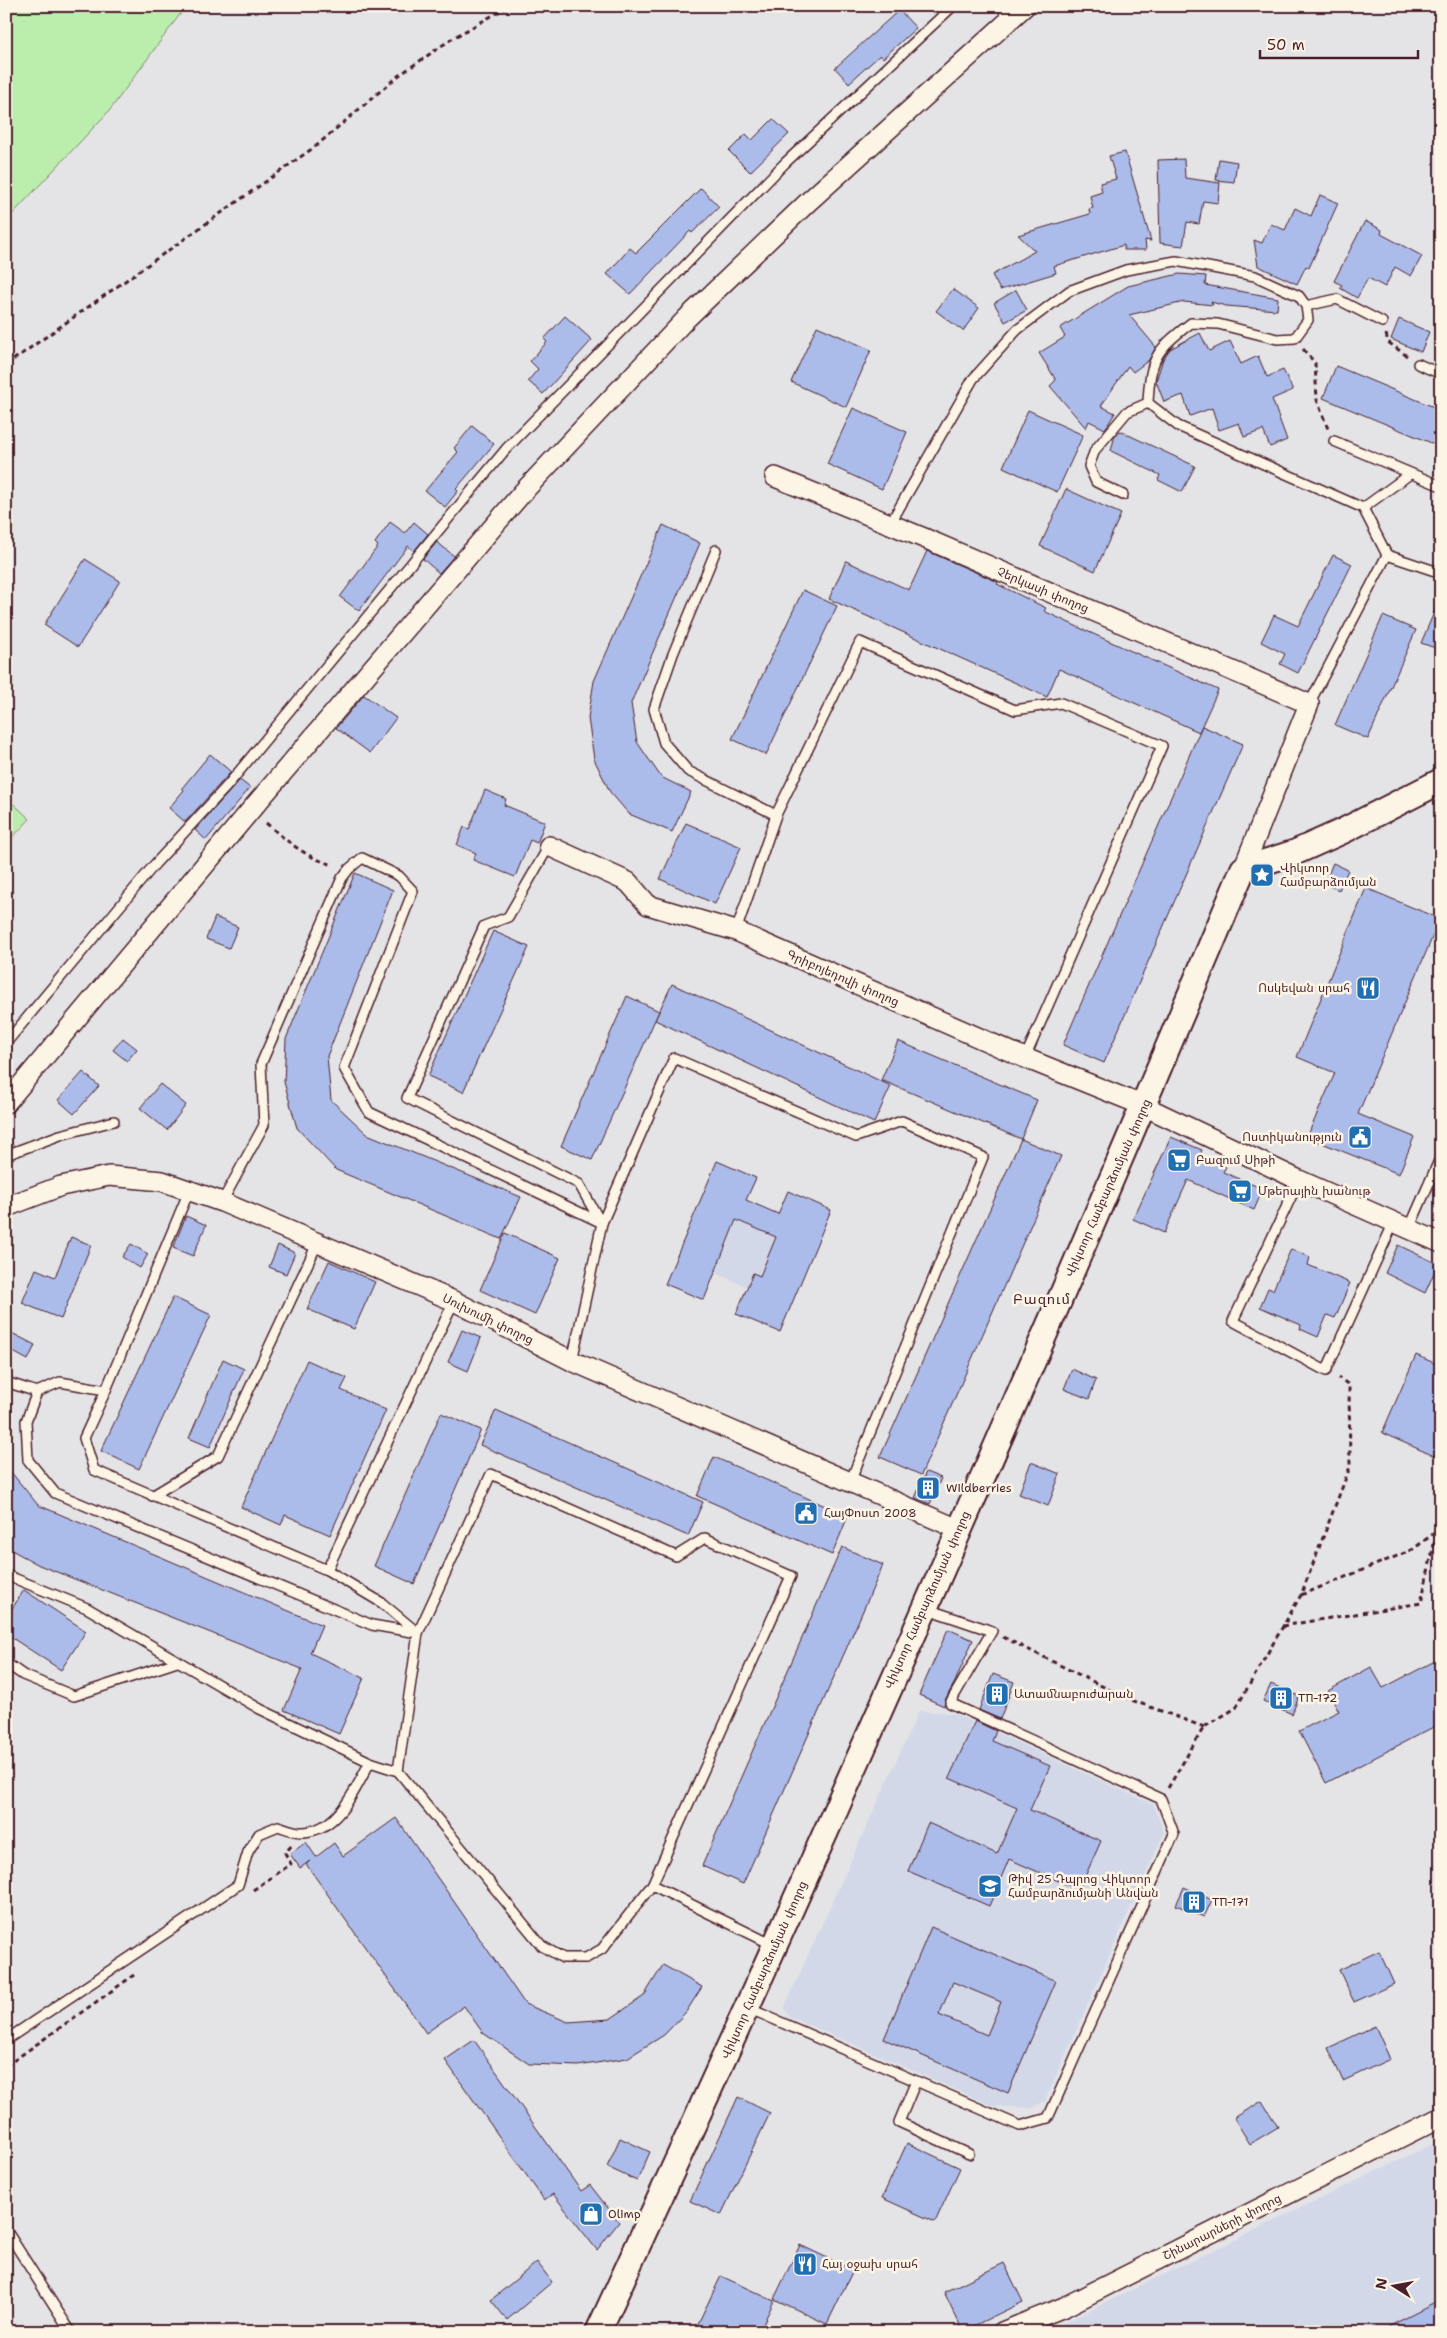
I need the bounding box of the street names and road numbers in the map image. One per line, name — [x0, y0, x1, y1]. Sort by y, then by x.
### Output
street label: Չերկասի փողոց — [995, 563, 1091, 617]
street label: Գրիբոյեդովի փողոց — [784, 946, 902, 1010]
street label: Վիկտոր Համբարձումյան փողոց — [1061, 1096, 1155, 1280]
street label: Սուխումի փողոց — [440, 1290, 536, 1348]
street label: Վիկտոր Համբարձումյան փողոց — [880, 1508, 974, 1692]
street label: Վիկտոր Համբարձումյան փողոց — [717, 1878, 811, 2062]
street label: Շինարարների փողոց — [1160, 2190, 1284, 2264]

